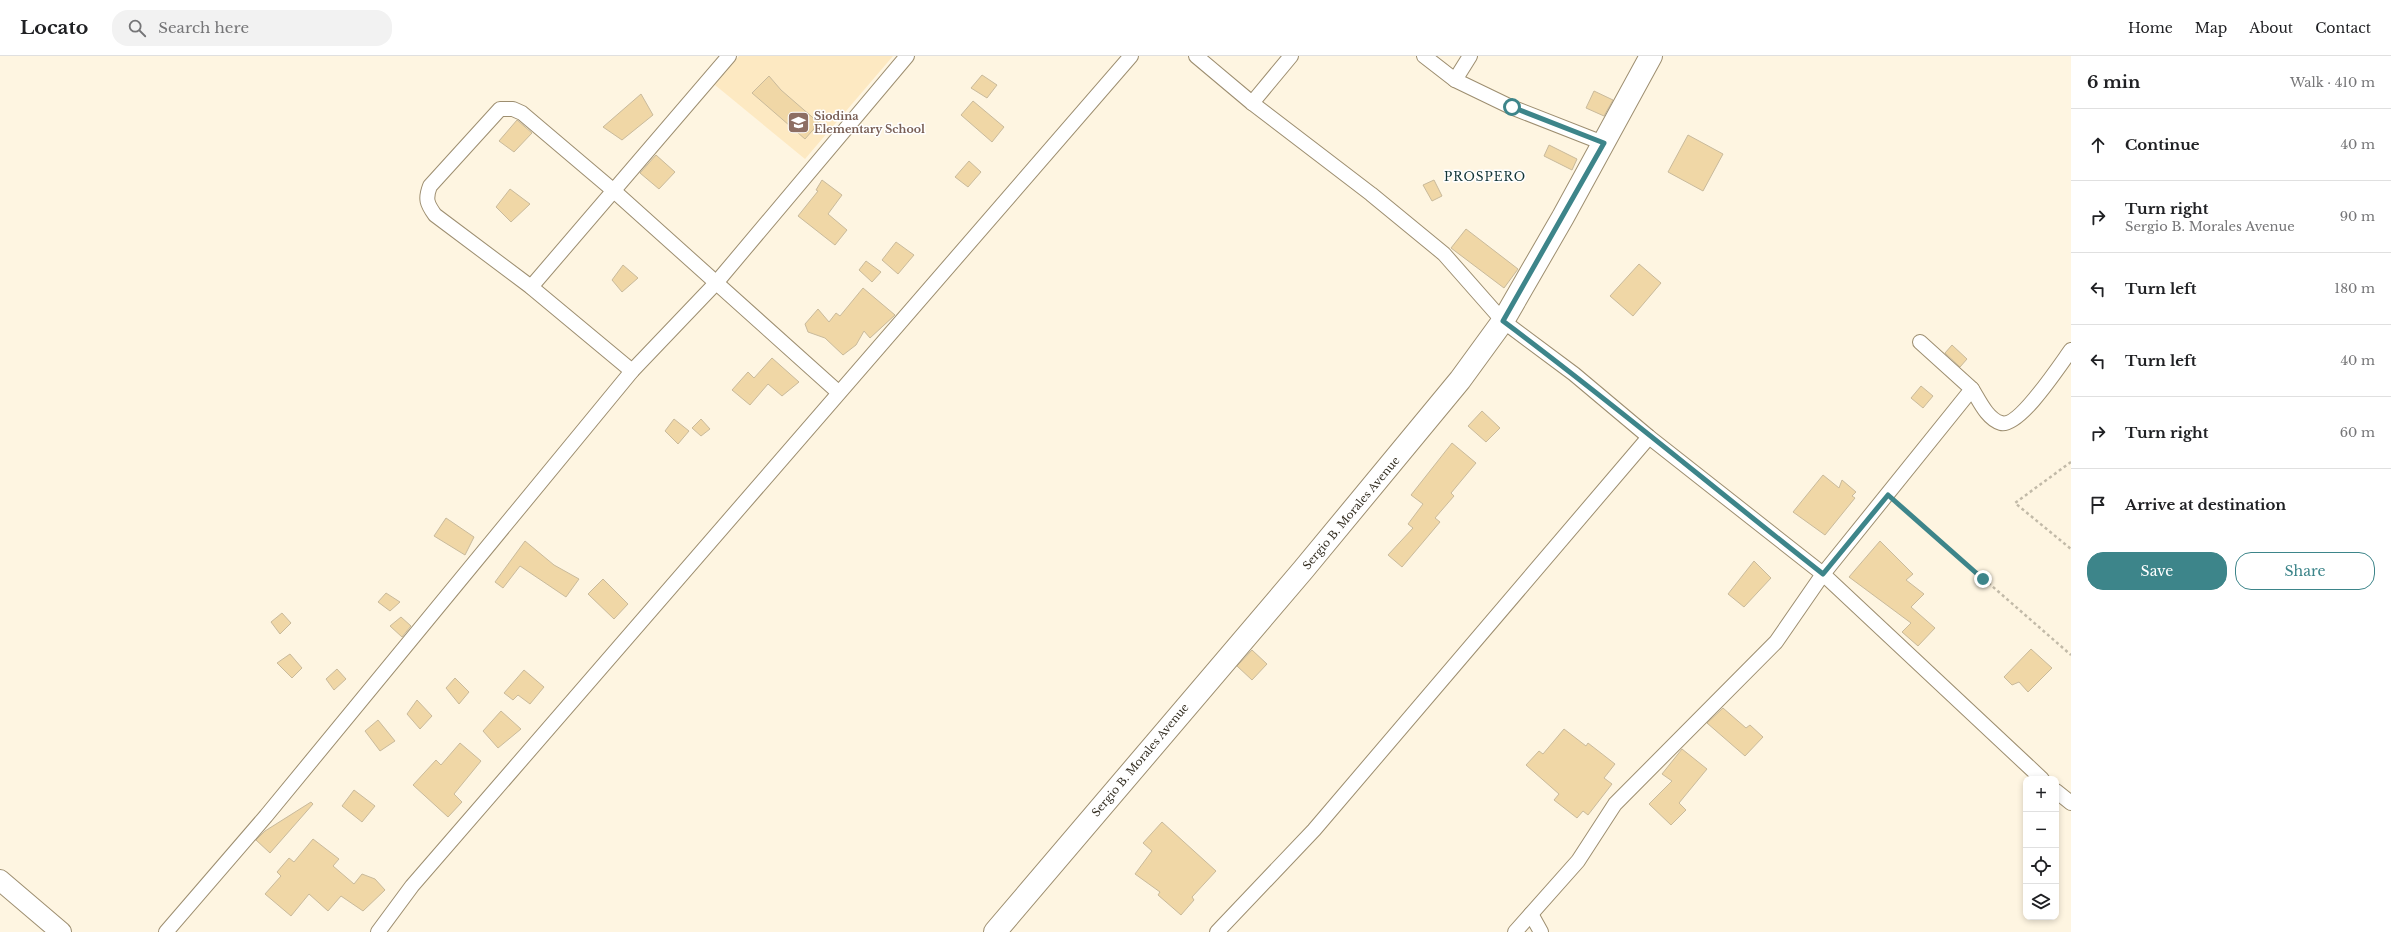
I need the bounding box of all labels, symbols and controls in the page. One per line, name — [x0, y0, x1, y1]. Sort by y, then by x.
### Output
search box — [112, 10, 392, 46]
text: Locato — [20, 16, 88, 39]
icon: search — [126, 17, 148, 39]
text: Search here — [158, 18, 249, 37]
text: Home — [2128, 19, 2173, 37]
text: Map — [2195, 19, 2227, 37]
text: About — [2249, 19, 2293, 37]
text: Contact — [2315, 19, 2371, 37]
text: 6 min — [2087, 72, 2140, 93]
text: Walk · 410 m — [2290, 74, 2375, 91]
route start — [1503, 98, 1521, 116]
school or university icon: Siodina Elementary School — [786, 109, 812, 135]
place label: Siodina Elementary School — [814, 109, 925, 136]
icon: ahead — [2087, 134, 2109, 156]
text: Continue — [2125, 135, 2200, 154]
text: 40 m — [2340, 136, 2375, 153]
district label: PROSPERO — [1444, 169, 1526, 184]
text: Turn right — [2125, 199, 2208, 218]
icon: right — [2087, 206, 2109, 228]
text: 90 m — [2340, 208, 2375, 225]
text: Sergio B. Morales Avenue — [2125, 218, 2295, 235]
icon: left — [2087, 278, 2109, 300]
text: Turn left — [2125, 279, 2196, 298]
text: 180 m — [2334, 280, 2375, 297]
icon: left — [2087, 350, 2109, 372]
text: Turn left — [2125, 351, 2196, 370]
text: 40 m — [2340, 352, 2375, 369]
icon: right — [2087, 422, 2109, 444]
text: Turn right — [2125, 423, 2208, 442]
text: 60 m — [2340, 424, 2375, 441]
street label: Sergio B. Morales Avenue — [1299, 454, 1403, 572]
icon: arrive — [2087, 494, 2109, 516]
text: Arrive at destination — [2125, 495, 2286, 514]
button: Save — [2087, 552, 2227, 590]
button: Share — [2235, 552, 2375, 590]
route end — [1974, 570, 1992, 588]
street label: Sergio B. Morales Avenue — [1088, 701, 1192, 819]
map controls — [2023, 776, 2059, 920]
button: + — [2023, 776, 2059, 812]
button: − — [2023, 812, 2059, 848]
button: locate — [2023, 848, 2059, 884]
button: layers — [2023, 884, 2059, 920]

